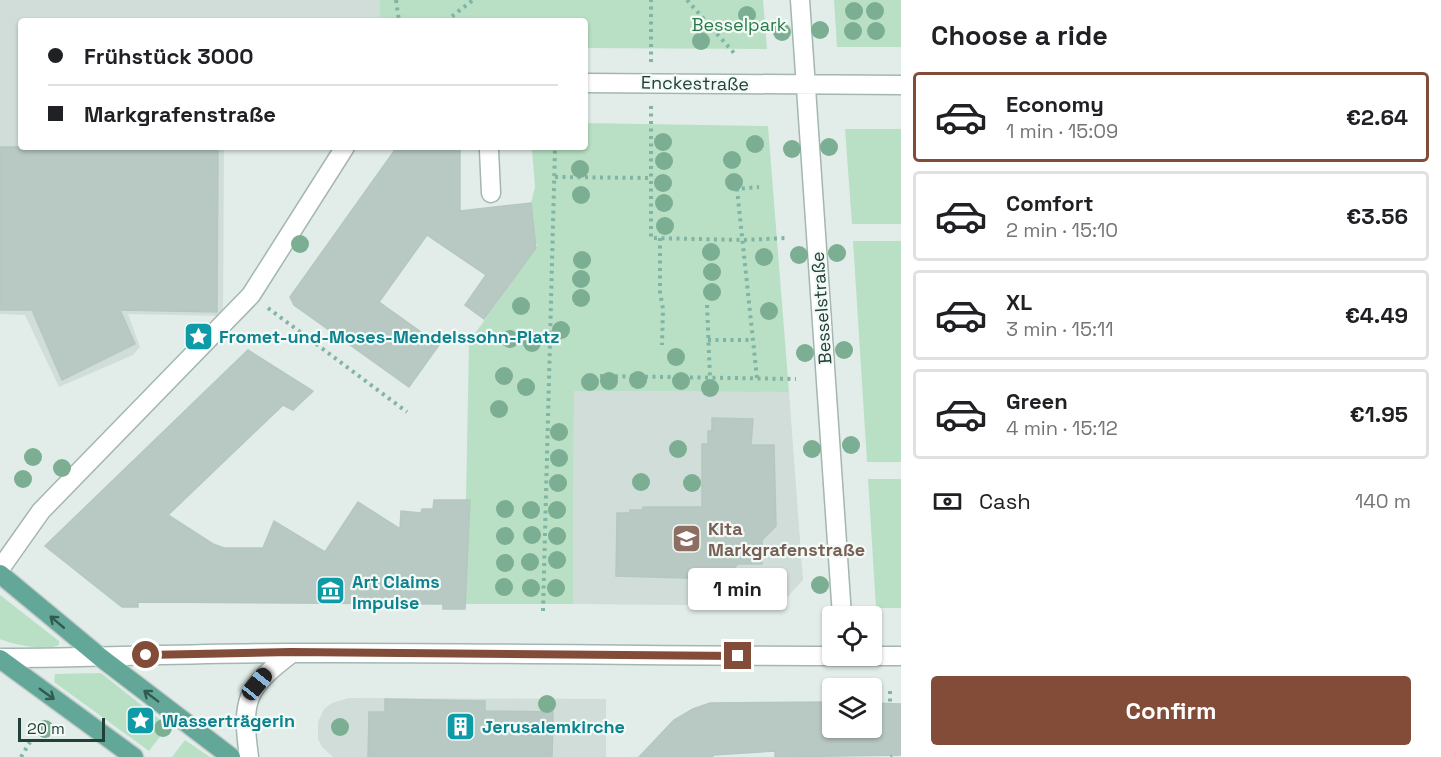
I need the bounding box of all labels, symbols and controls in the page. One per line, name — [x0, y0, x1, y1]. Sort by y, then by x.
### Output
park label: Besselpark — [691, 13, 787, 36]
text: Choose a ride — [931, 18, 1108, 53]
text: Frühstück 3000 — [84, 42, 254, 70]
street label: Enckestraße — [641, 71, 749, 95]
icon: car — [934, 90, 988, 144]
text: Economy — [1006, 90, 1104, 118]
text: Markgrafenstraße — [84, 100, 276, 128]
text: €2.64 — [1346, 103, 1408, 131]
text: 1 min · 15:09 — [1006, 118, 1118, 144]
icon: car — [934, 189, 988, 243]
text: Comfort — [1006, 189, 1094, 217]
text: €3.56 — [1346, 202, 1408, 230]
text: 2 min · 15:10 — [1006, 217, 1118, 243]
street label: Besselstraße — [806, 251, 836, 365]
icon: car — [934, 288, 988, 342]
text: XL — [1006, 288, 1032, 316]
text: €4.49 — [1345, 301, 1408, 329]
text: 3 min · 15:11 — [1006, 316, 1114, 342]
place icon: Fromet-und-Moses-Mendelssohn-Platz — [182, 320, 214, 352]
place label: Fromet-und-Moses-Mendelssohn-Platz — [219, 325, 560, 348]
icon: car — [934, 387, 988, 441]
text: Green — [1006, 387, 1068, 415]
text: €1.95 — [1350, 400, 1408, 428]
text: 4 min · 15:12 — [1006, 415, 1118, 441]
icon: cash — [931, 485, 964, 518]
text: Cash — [979, 487, 1031, 515]
text: 140 m — [1355, 488, 1411, 514]
place label: Kita Markgrafenstraße — [708, 517, 865, 561]
school or university icon: Kita Markgrafenstraße — [671, 522, 703, 554]
callout: 1 min — [688, 569, 788, 611]
place label: Art Claims Impulse — [352, 570, 440, 614]
museum icon: Art Claims Impulse — [315, 575, 347, 607]
text: 1 min — [713, 576, 762, 602]
map controls — [822, 606, 882, 738]
button: locate — [822, 606, 882, 666]
one-way arrow — [49, 615, 65, 628]
route start — [132, 641, 159, 668]
route end — [724, 642, 751, 669]
car — [239, 664, 275, 704]
button: Confirm — [931, 676, 1411, 745]
button: layers — [822, 678, 882, 738]
one-way arrow — [39, 688, 55, 700]
one-way arrow — [143, 690, 159, 703]
place icon: Wasserträgerin — [125, 704, 157, 736]
place label: Wasserträgerin — [162, 709, 295, 732]
building icon: Jerusalemkirche — [445, 710, 477, 742]
scale bar — [18, 715, 105, 742]
place label: Jerusalemkirche — [482, 715, 625, 738]
text: 20 m — [27, 718, 65, 739]

